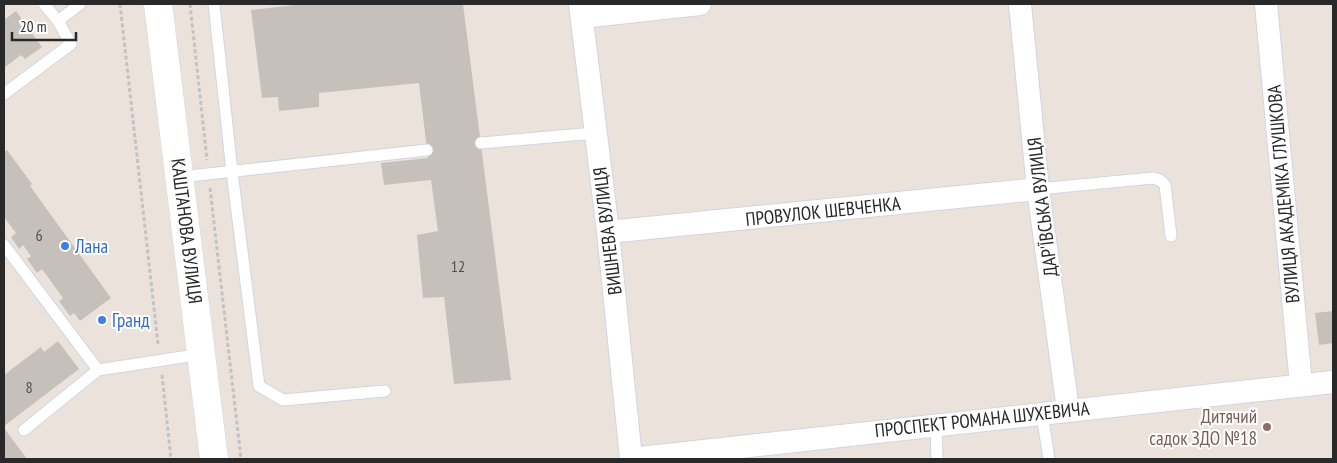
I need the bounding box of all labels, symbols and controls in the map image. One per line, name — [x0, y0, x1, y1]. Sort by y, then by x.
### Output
scale bar — [12, 10, 76, 42]
text: 20 m — [20, 17, 46, 36]
street label: ВУЛИЦЯ АКАДЕМІКА ГЛУШКОВА — [1261, 84, 1305, 304]
street label: ДАР'ЇВСЬКА ВУЛИЦЯ — [1022, 136, 1062, 278]
street label: КАШТАНОВА ВУЛИЦЯ — [166, 157, 208, 305]
street label: ВИШНЕВА ВУЛИЦЯ — [587, 166, 627, 296]
street label: ПРОВУЛОК ШЕВЧЕНКА — [744, 191, 902, 231]
house number: 6 — [35, 225, 43, 245]
place label: Лана — [74, 234, 108, 258]
marker: Лана — [59, 240, 71, 252]
house number: 12 — [451, 256, 465, 276]
place label: Гранд — [112, 308, 150, 332]
marker: Гранд — [96, 314, 108, 326]
house number: 8 — [25, 377, 33, 397]
street label: ПРОСПЕКТ РОМАНА ШУХЕВИЧА — [873, 396, 1091, 442]
place label: Дитячий садок ЗДО №18 — [1149, 404, 1257, 450]
marker: Дитячий садок ЗДО №18 — [1261, 421, 1273, 433]

